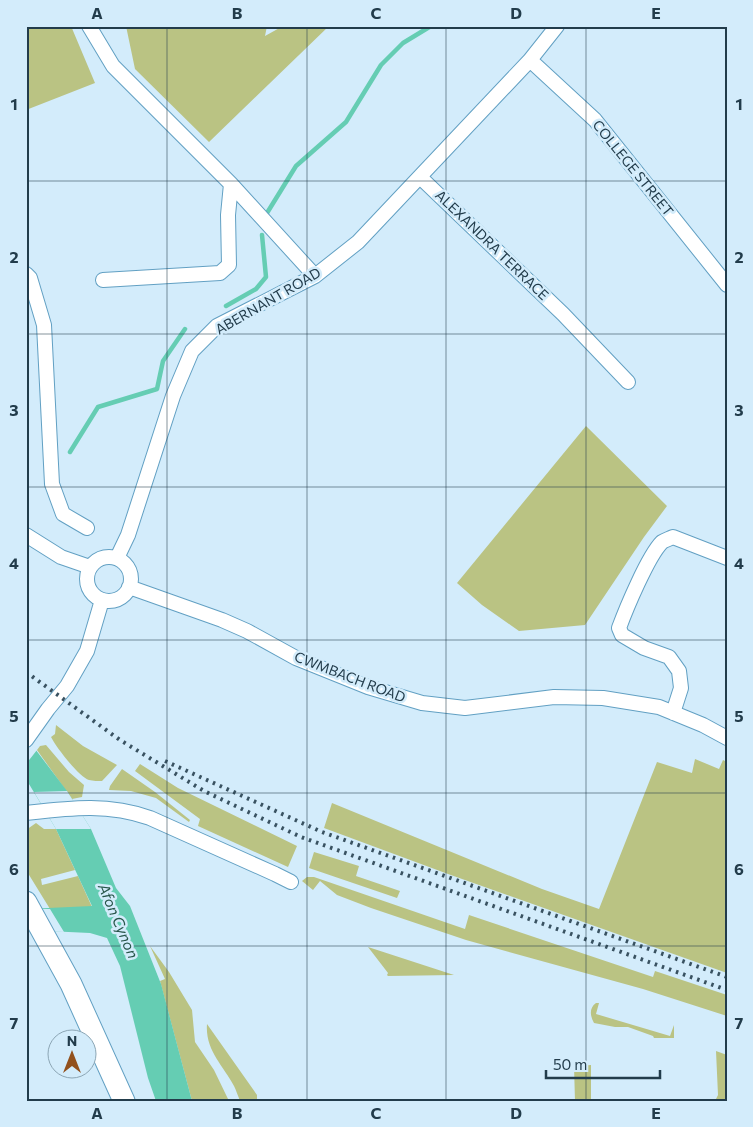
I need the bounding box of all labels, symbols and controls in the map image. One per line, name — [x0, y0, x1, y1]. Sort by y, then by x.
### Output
text: A — [91, 3, 103, 22]
text: B — [232, 3, 243, 22]
text: C — [371, 3, 382, 22]
text: D — [510, 3, 522, 22]
text: E — [651, 3, 661, 22]
text: 1 — [10, 94, 18, 113]
text: 1 — [735, 94, 743, 113]
street label: COLLEGE STREET — [589, 116, 677, 219]
street label: ALEXANDRA TERRACE — [432, 186, 553, 303]
text: 2 — [9, 247, 19, 266]
text: 2 — [734, 247, 744, 266]
street label: ABERNANT ROAD — [212, 263, 324, 338]
text: 3 — [9, 400, 19, 419]
text: 3 — [734, 400, 744, 419]
text: 4 — [9, 553, 19, 572]
text: 4 — [734, 553, 744, 572]
street label: CWMBACH ROAD — [292, 647, 408, 706]
text: 5 — [9, 706, 19, 725]
text: 5 — [734, 706, 744, 725]
text: 6 — [9, 859, 19, 878]
text: 6 — [734, 859, 744, 878]
water label: Afon Cynon — [95, 879, 143, 961]
text: 7 — [10, 1013, 19, 1032]
text: 7 — [735, 1013, 744, 1032]
north arrow — [48, 1030, 98, 1080]
text: N — [67, 1032, 77, 1049]
scale bar — [546, 1047, 659, 1079]
text: 50 m — [553, 1055, 587, 1073]
text: A — [91, 1103, 103, 1122]
text: B — [232, 1103, 243, 1122]
text: C — [371, 1103, 382, 1122]
text: D — [510, 1103, 522, 1122]
text: E — [651, 1103, 661, 1122]

